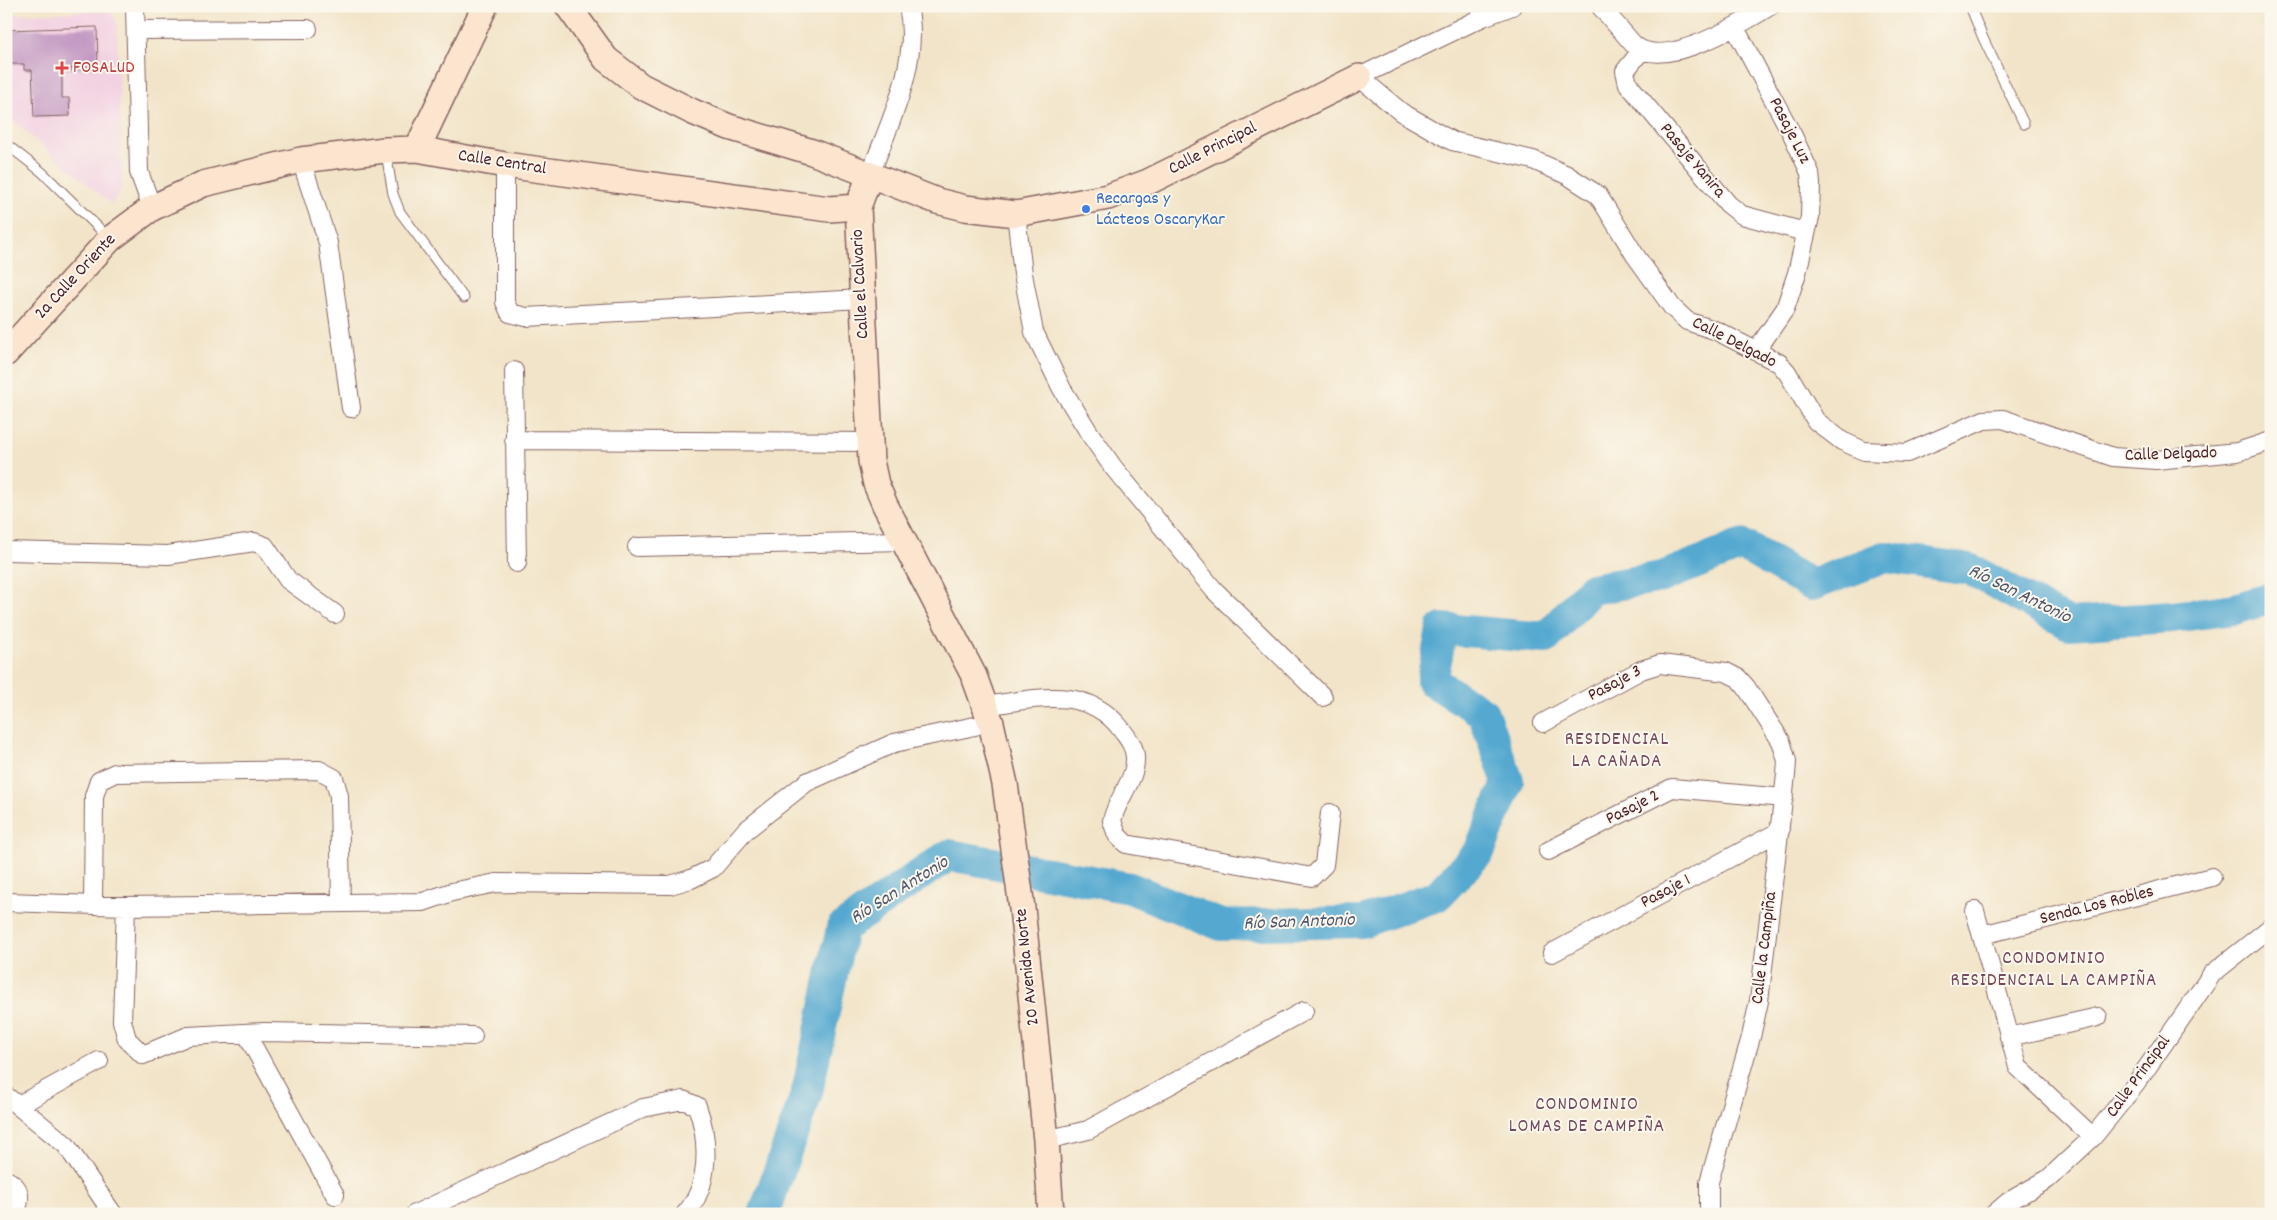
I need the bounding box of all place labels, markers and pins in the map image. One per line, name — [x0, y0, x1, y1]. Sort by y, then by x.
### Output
place label: FOSALUD — [73, 56, 134, 81]
marker: FOSALUD — [55, 61, 69, 75]
place label: Recargas y Lácteos OscaryKar — [1096, 187, 1225, 233]
marker: Recargas y Lácteos OscaryKar — [1080, 203, 1092, 215]

